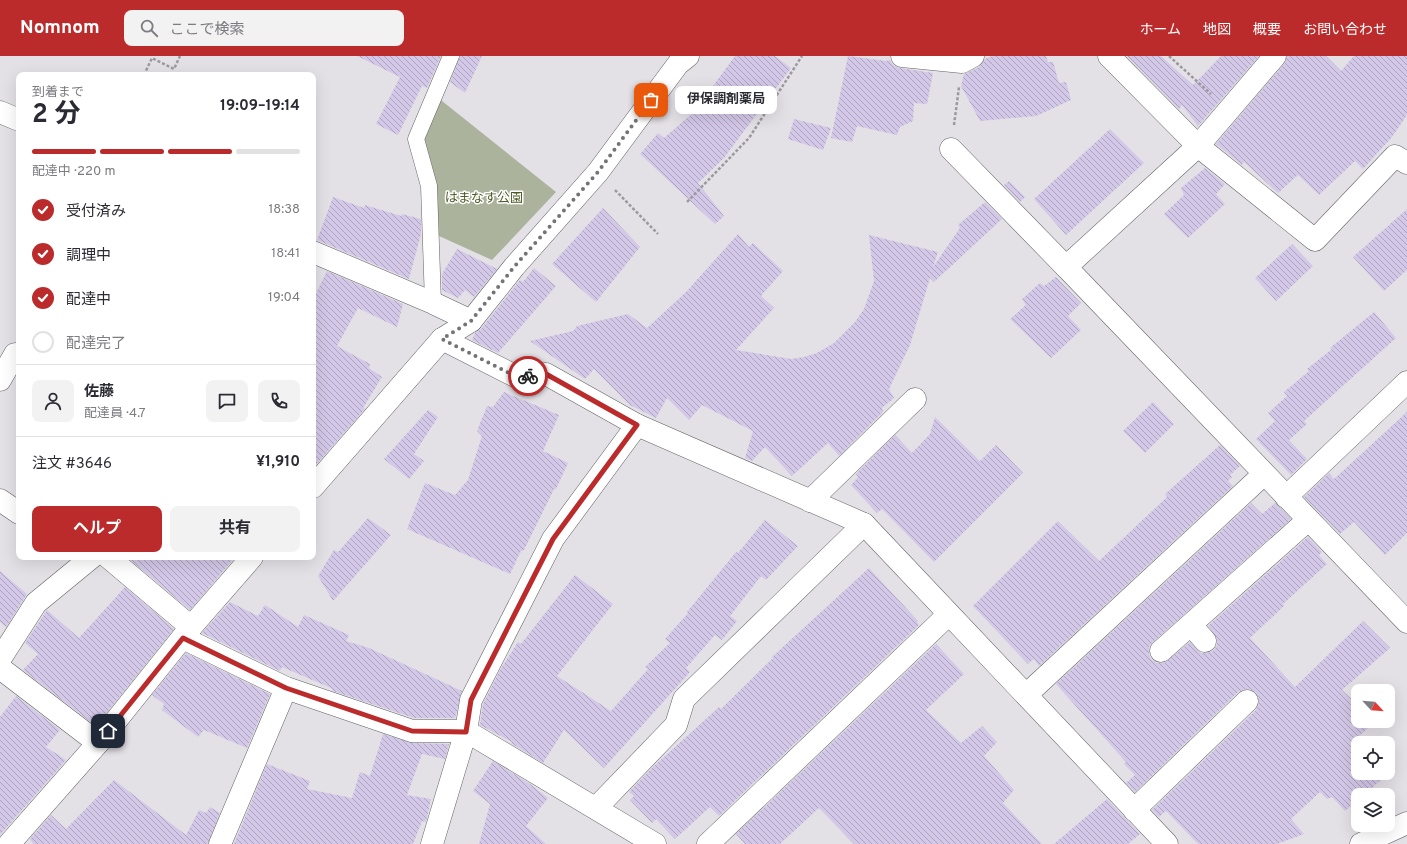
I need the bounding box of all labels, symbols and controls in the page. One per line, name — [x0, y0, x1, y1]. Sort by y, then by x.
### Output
search box — [124, 10, 404, 46]
text: Nomnom — [20, 16, 100, 40]
icon: search — [138, 17, 160, 39]
text: ここで検索 — [170, 21, 245, 40]
text: ホーム — [1139, 22, 1181, 39]
text: 地図 — [1203, 22, 1231, 39]
text: 概要 — [1253, 22, 1281, 39]
text: お問い合わせ — [1303, 22, 1387, 39]
pin — [634, 83, 668, 117]
text: 到着まで — [32, 85, 84, 101]
callout: 伊保調剤薬局 — [675, 86, 777, 114]
icon: bag — [640, 89, 662, 111]
text: 伊保調剤薬局 — [687, 92, 765, 108]
text: 19:09–19:14 — [220, 97, 300, 116]
text: 2 分 — [32, 99, 80, 132]
text: 配達中 · 220 m — [32, 164, 115, 180]
park label: はまなす公園 — [445, 191, 523, 207]
icon: check — [32, 199, 54, 221]
text: 18:38 — [269, 202, 300, 218]
text: 受付済み — [66, 203, 126, 222]
icon: check — [32, 243, 54, 265]
text: 18:41 — [271, 246, 300, 262]
text: 調理中 — [66, 247, 111, 266]
icon: check — [32, 287, 54, 309]
text: 19:04 — [268, 290, 300, 306]
text: 配達中 — [66, 291, 111, 310]
text: 配達完了 — [66, 335, 126, 354]
courier — [508, 356, 548, 396]
icon: bike — [517, 365, 539, 387]
button: person — [32, 380, 74, 422]
button: chat — [206, 380, 248, 422]
button: phone — [258, 380, 300, 422]
text: 佐藤 — [84, 383, 114, 402]
text: 配達員 · 4.7 — [84, 406, 146, 422]
text: ¥1,910 — [256, 453, 300, 472]
text: 注文 #3646 — [32, 455, 112, 474]
button: ヘルプ — [32, 506, 162, 552]
button: 共有 — [170, 506, 300, 552]
north arrow — [1351, 684, 1395, 728]
map controls — [1351, 684, 1395, 832]
pin — [91, 714, 125, 748]
icon: home — [97, 720, 119, 742]
button: locate — [1351, 736, 1395, 780]
button: layers — [1351, 788, 1395, 832]

